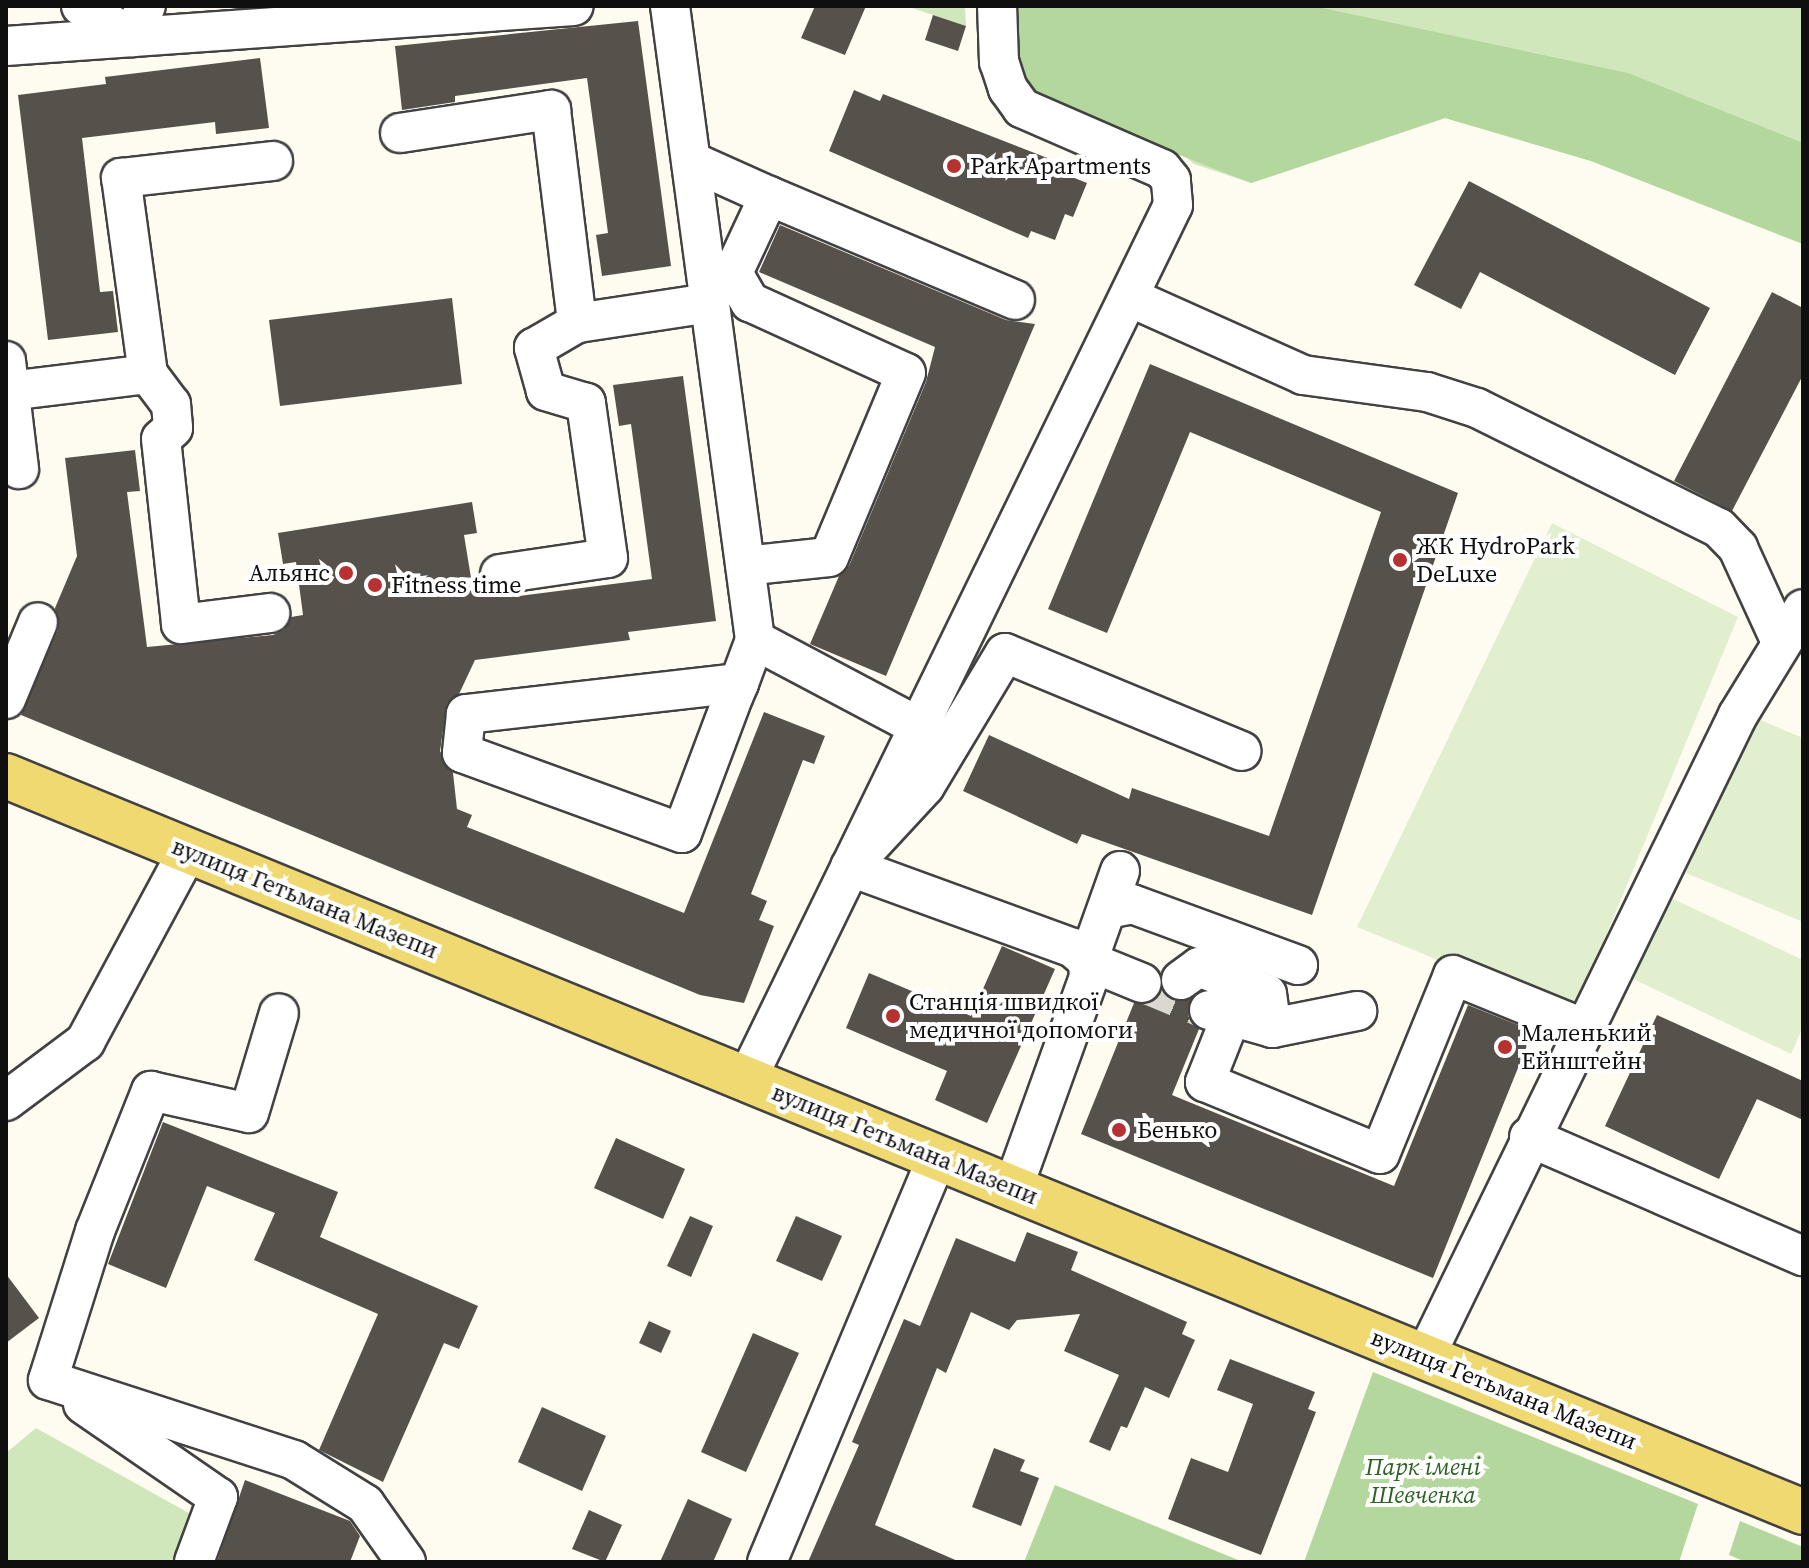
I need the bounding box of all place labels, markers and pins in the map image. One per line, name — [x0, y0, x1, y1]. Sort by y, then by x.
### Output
place label: Park Apartments — [970, 152, 1151, 180]
marker: Park Apartments — [945, 157, 963, 175]
place label: ЖК HydroPark DeLuxe — [1416, 532, 1575, 588]
marker: ЖК HydroPark DeLuxe — [1391, 551, 1409, 569]
place label: Альянс — [249, 559, 330, 587]
marker: Альянс — [337, 564, 355, 582]
place label: Fitness time — [391, 571, 522, 599]
marker: Fitness time — [366, 576, 384, 594]
place label: Станція швидкої медичної допомоги — [909, 988, 1133, 1044]
marker: Станція швидкої медичної допомоги — [884, 1007, 902, 1025]
place label: Маленький Ейнштейн — [1521, 1019, 1652, 1075]
marker: Маленький Ейнштейн — [1496, 1038, 1514, 1056]
place label: Бенько — [1137, 1116, 1217, 1144]
marker: Бенько — [1108, 1119, 1130, 1141]

